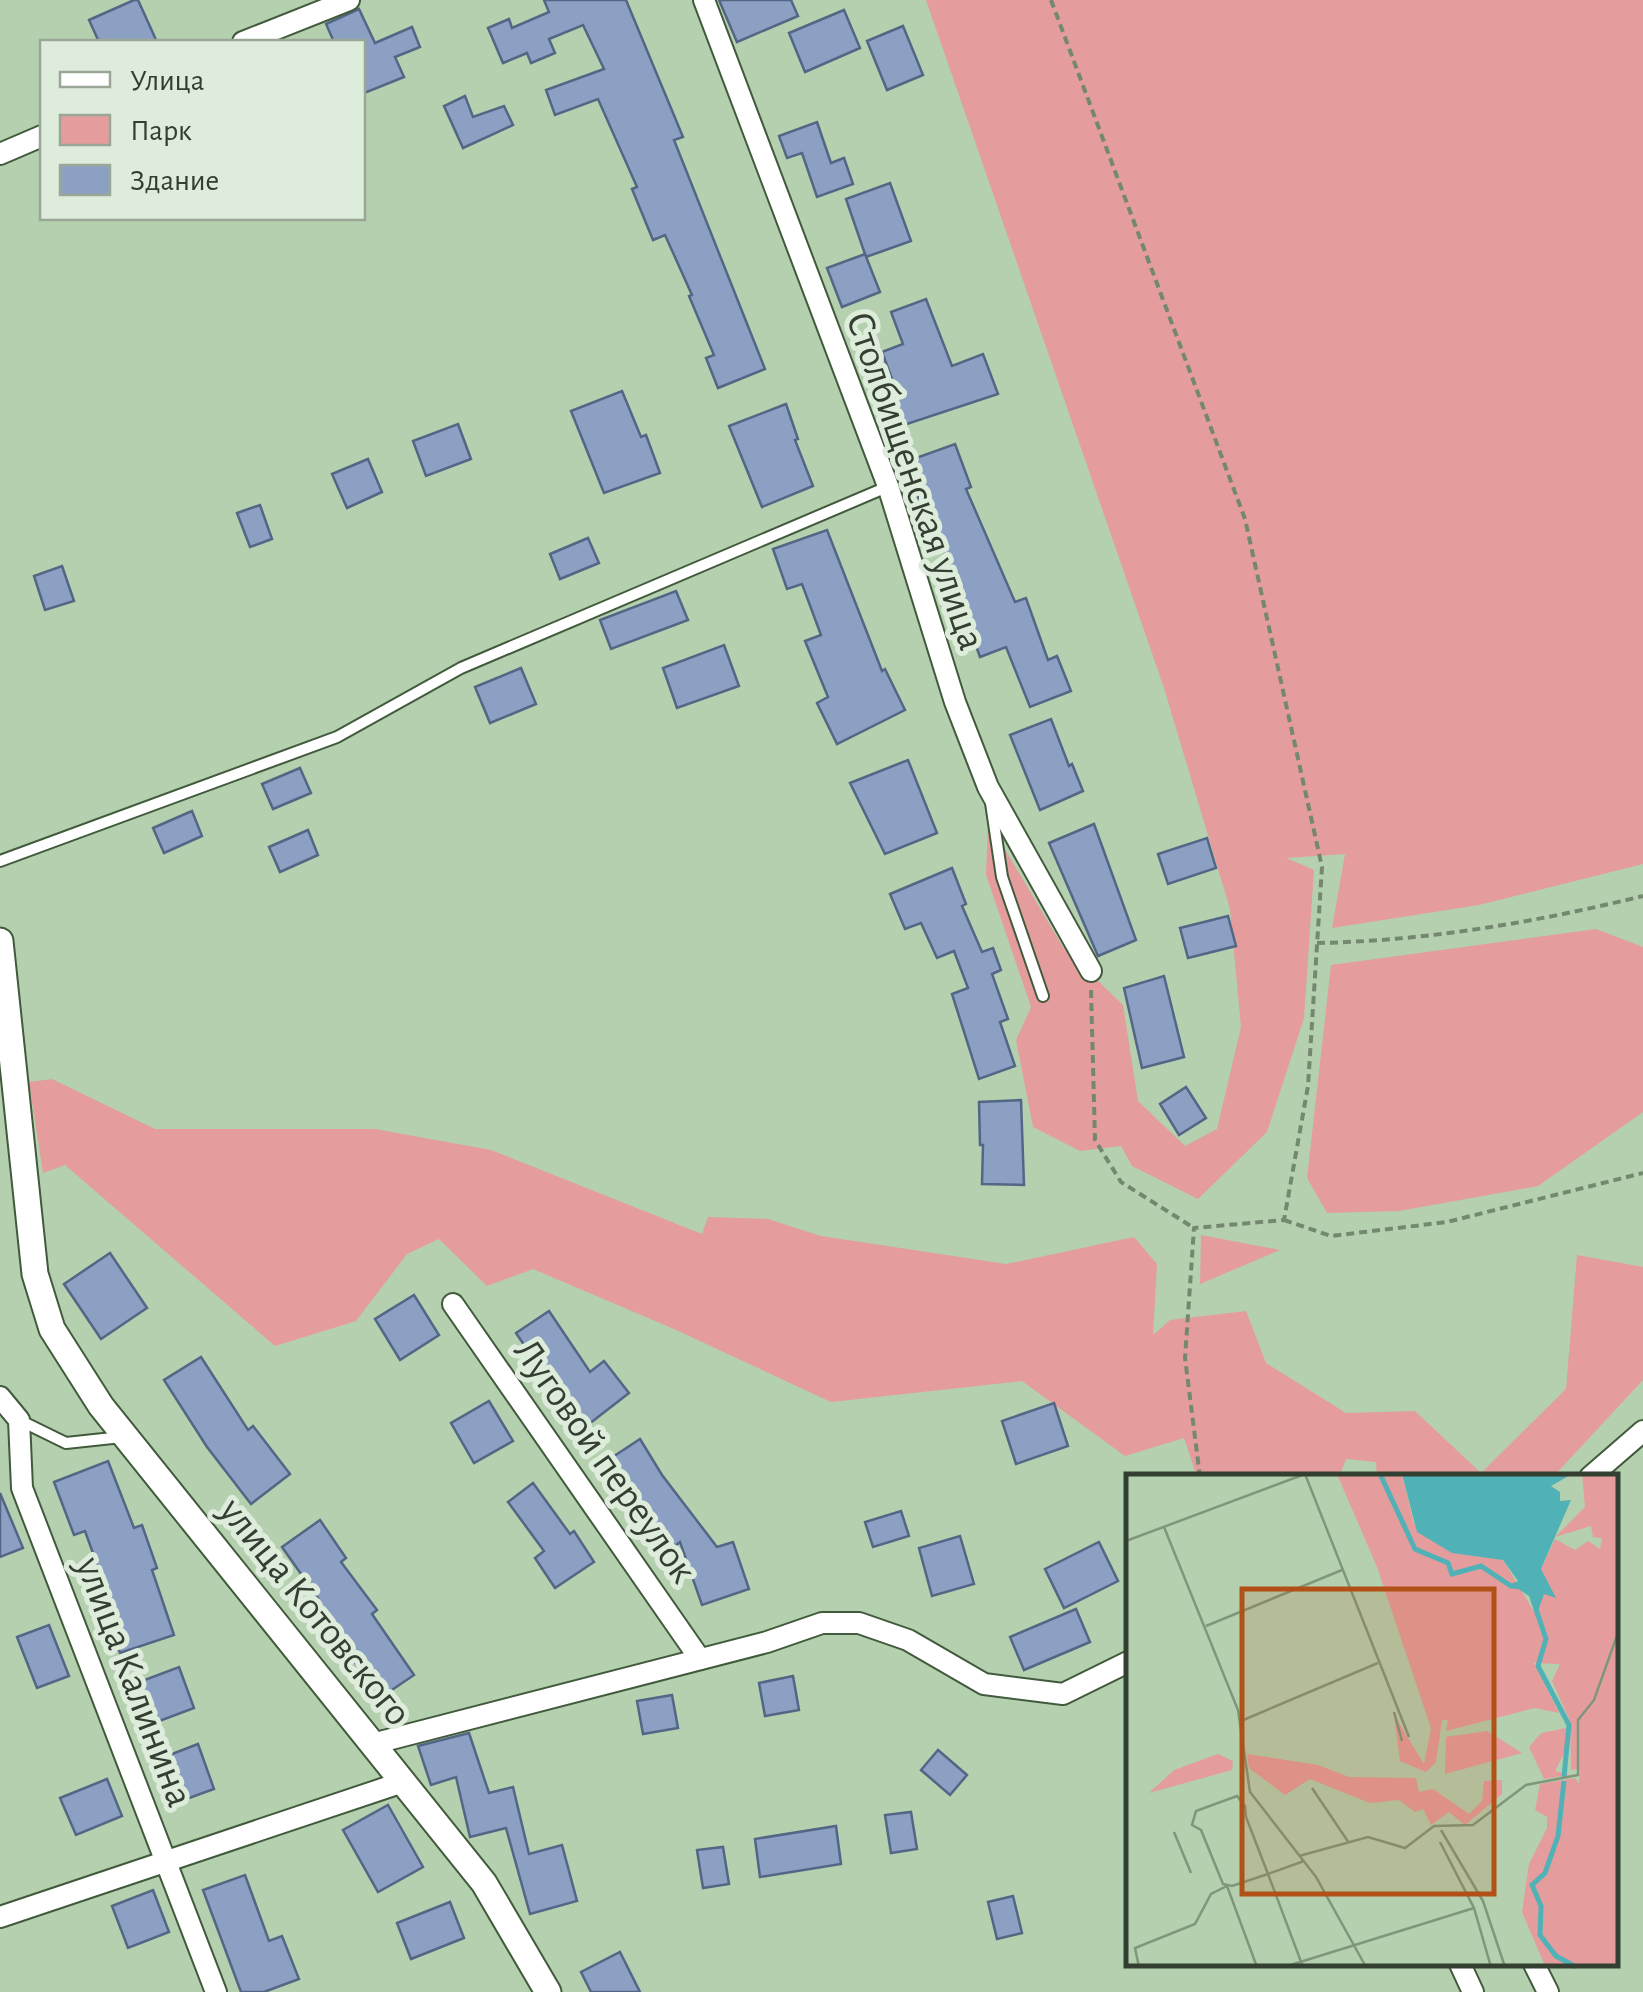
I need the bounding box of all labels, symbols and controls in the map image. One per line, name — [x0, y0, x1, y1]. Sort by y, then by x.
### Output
legend — [40, 40, 365, 220]
text: Улица — [130, 66, 205, 96]
text: Парк — [130, 116, 192, 146]
text: Здание — [130, 166, 219, 196]
street label: Столбищенская улица — [838, 307, 992, 655]
street label: Луговой переулок — [506, 1332, 704, 1590]
inset map — [1126, 1474, 1618, 1967]
street label: улица Котовского — [211, 1490, 419, 1733]
street label: улица Калинина — [68, 1551, 200, 1812]

